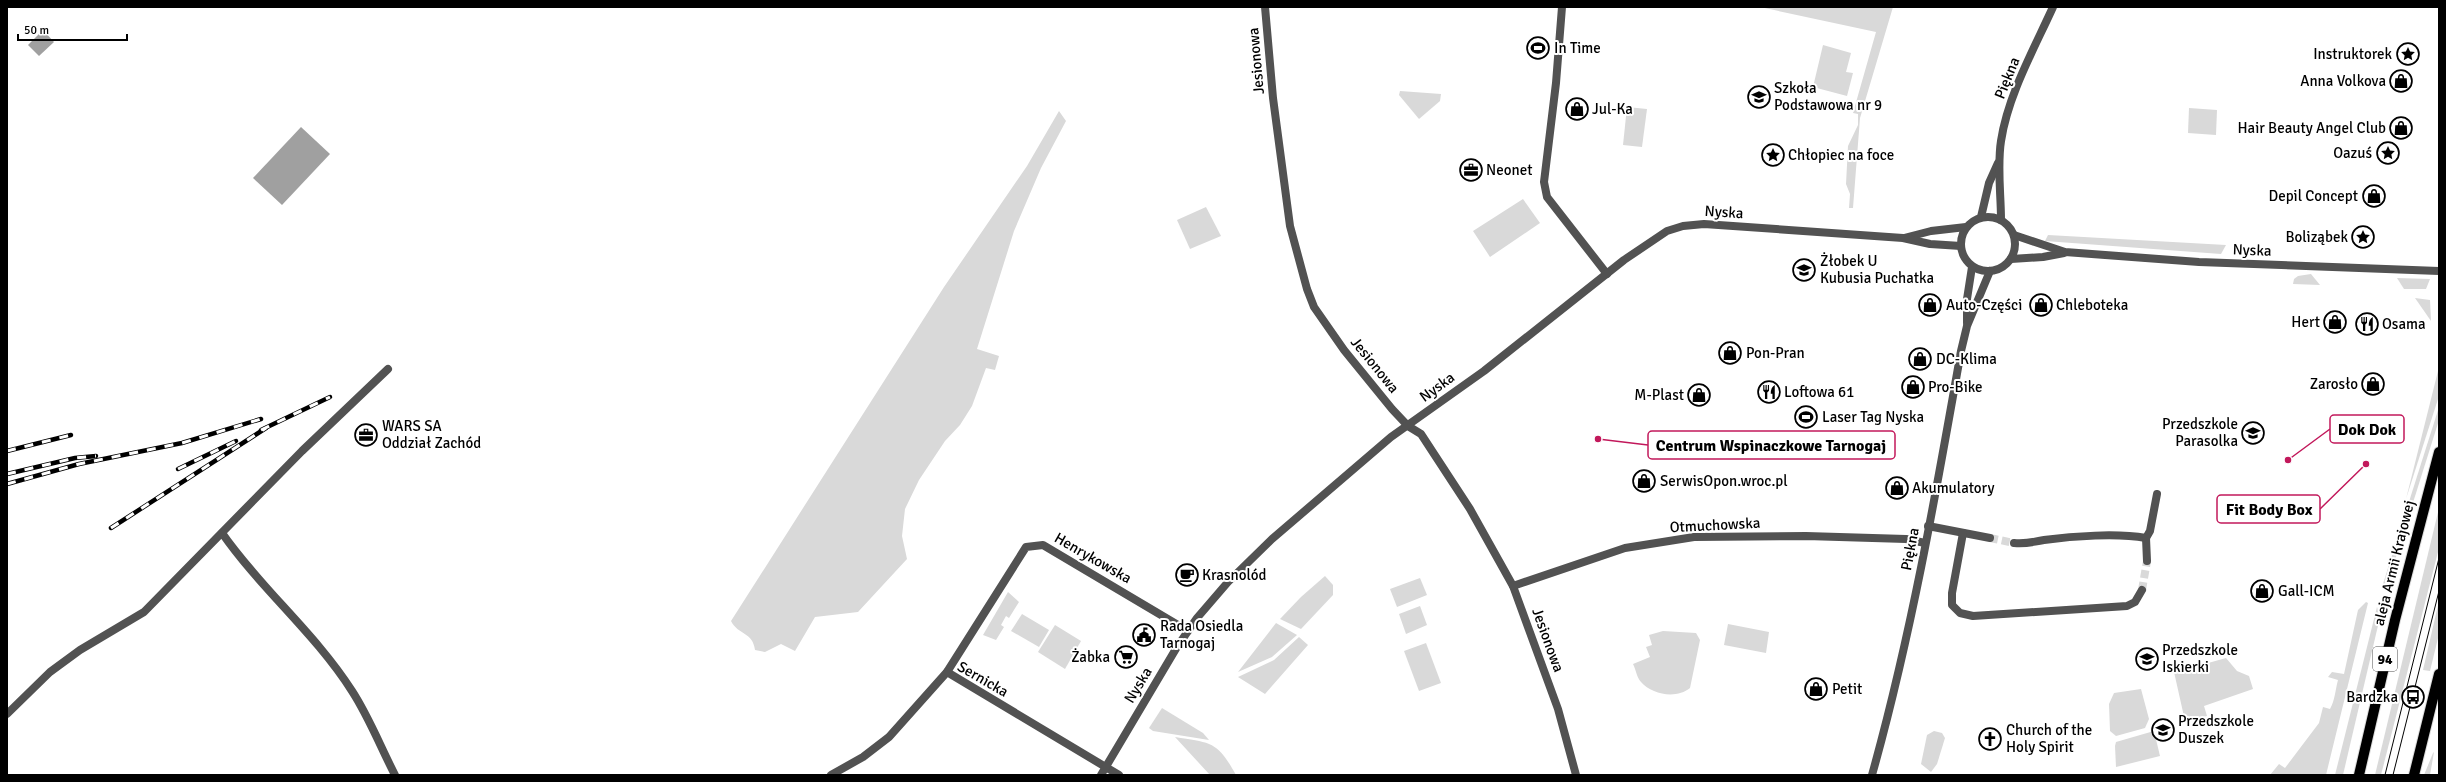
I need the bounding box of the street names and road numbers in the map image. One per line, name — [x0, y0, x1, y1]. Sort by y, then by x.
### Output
street label: Jesionowa — [1244, 27, 1268, 95]
street label: Piękna — [1991, 55, 2023, 101]
street label: Nyska — [1704, 202, 1744, 222]
street label: Nyska — [2232, 240, 2272, 260]
street label: Jesionowa — [1347, 333, 1403, 397]
street label: Nyska — [1416, 368, 1458, 406]
street label: aleja Armii Krajowej — [2370, 498, 2418, 628]
street label: Otmuchowska — [1669, 514, 1761, 536]
street label: Piękna — [1897, 526, 1923, 572]
street label: Henrykowska — [1051, 529, 1135, 587]
street label: Jesionowa — [1528, 606, 1568, 674]
road number: 94 — [2373, 647, 2397, 671]
street label: Sernicka — [954, 657, 1012, 701]
street label: Nyska — [1120, 664, 1156, 706]

